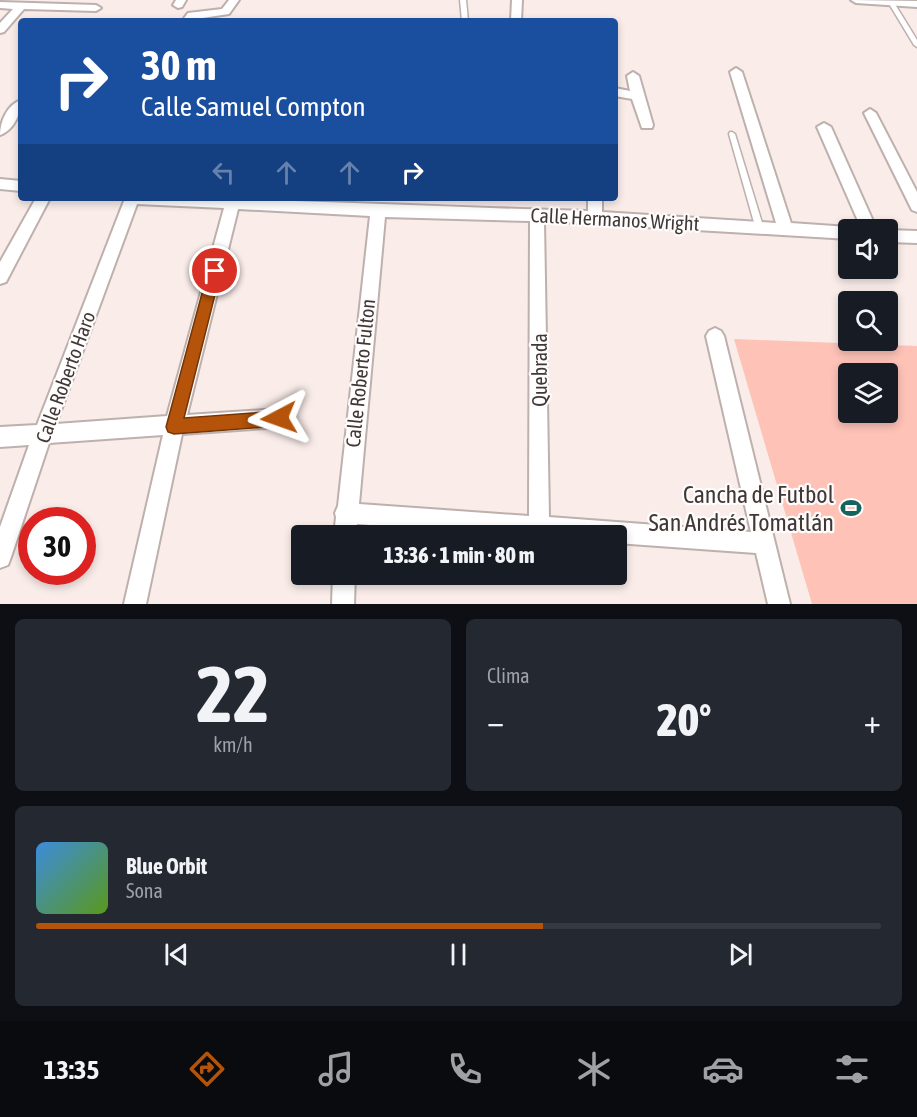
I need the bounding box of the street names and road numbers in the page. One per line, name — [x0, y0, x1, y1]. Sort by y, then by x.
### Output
street label: Calle Hermanos Wright — [530, 203, 700, 235]
street label: Calle Roberto Fulton — [341, 298, 379, 448]
street label: Calle Roberto Haro — [31, 308, 99, 446]
street label: Quebrada — [528, 333, 551, 407]

